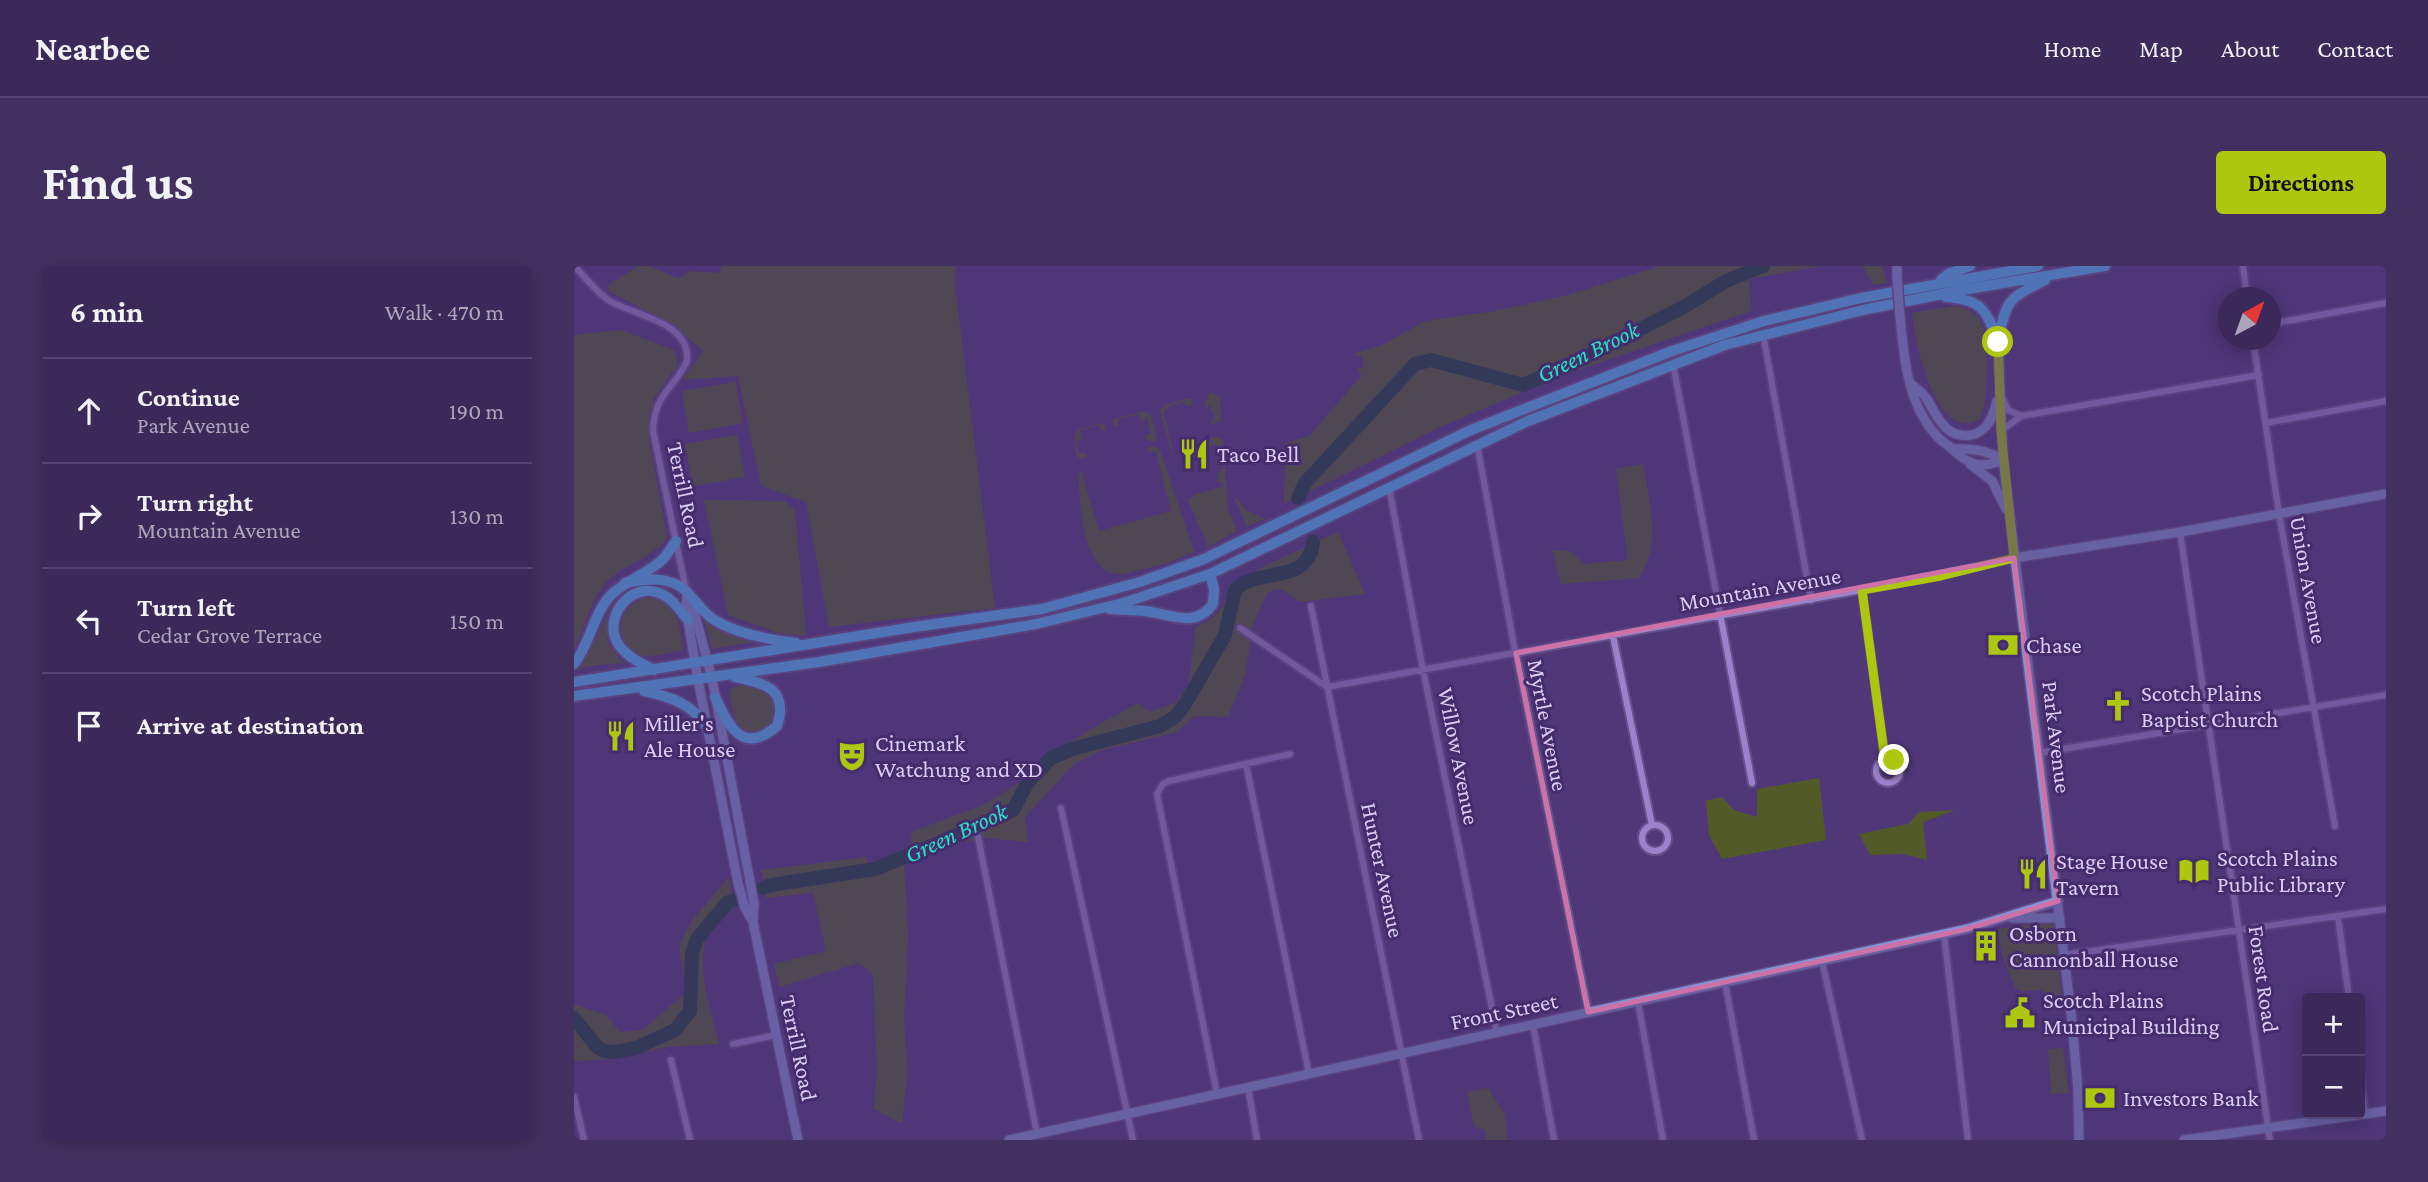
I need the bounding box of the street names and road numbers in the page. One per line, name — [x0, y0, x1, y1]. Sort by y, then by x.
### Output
street label: Terrill Road — [662, 440, 710, 550]
street label: Union Avenue — [2285, 514, 2333, 646]
street label: Mountain Avenue — [1677, 562, 1843, 616]
street label: Myrtle Avenue — [1522, 657, 1574, 793]
street label: Park Avenue — [2037, 679, 2077, 795]
street label: Willow Avenue — [1433, 685, 1485, 827]
street label: Hunter Avenue — [1356, 800, 1410, 940]
street label: Forest Road — [2244, 924, 2284, 1034]
street label: Front Street — [1448, 987, 1560, 1035]
street label: Terrill Road — [775, 993, 823, 1103]

